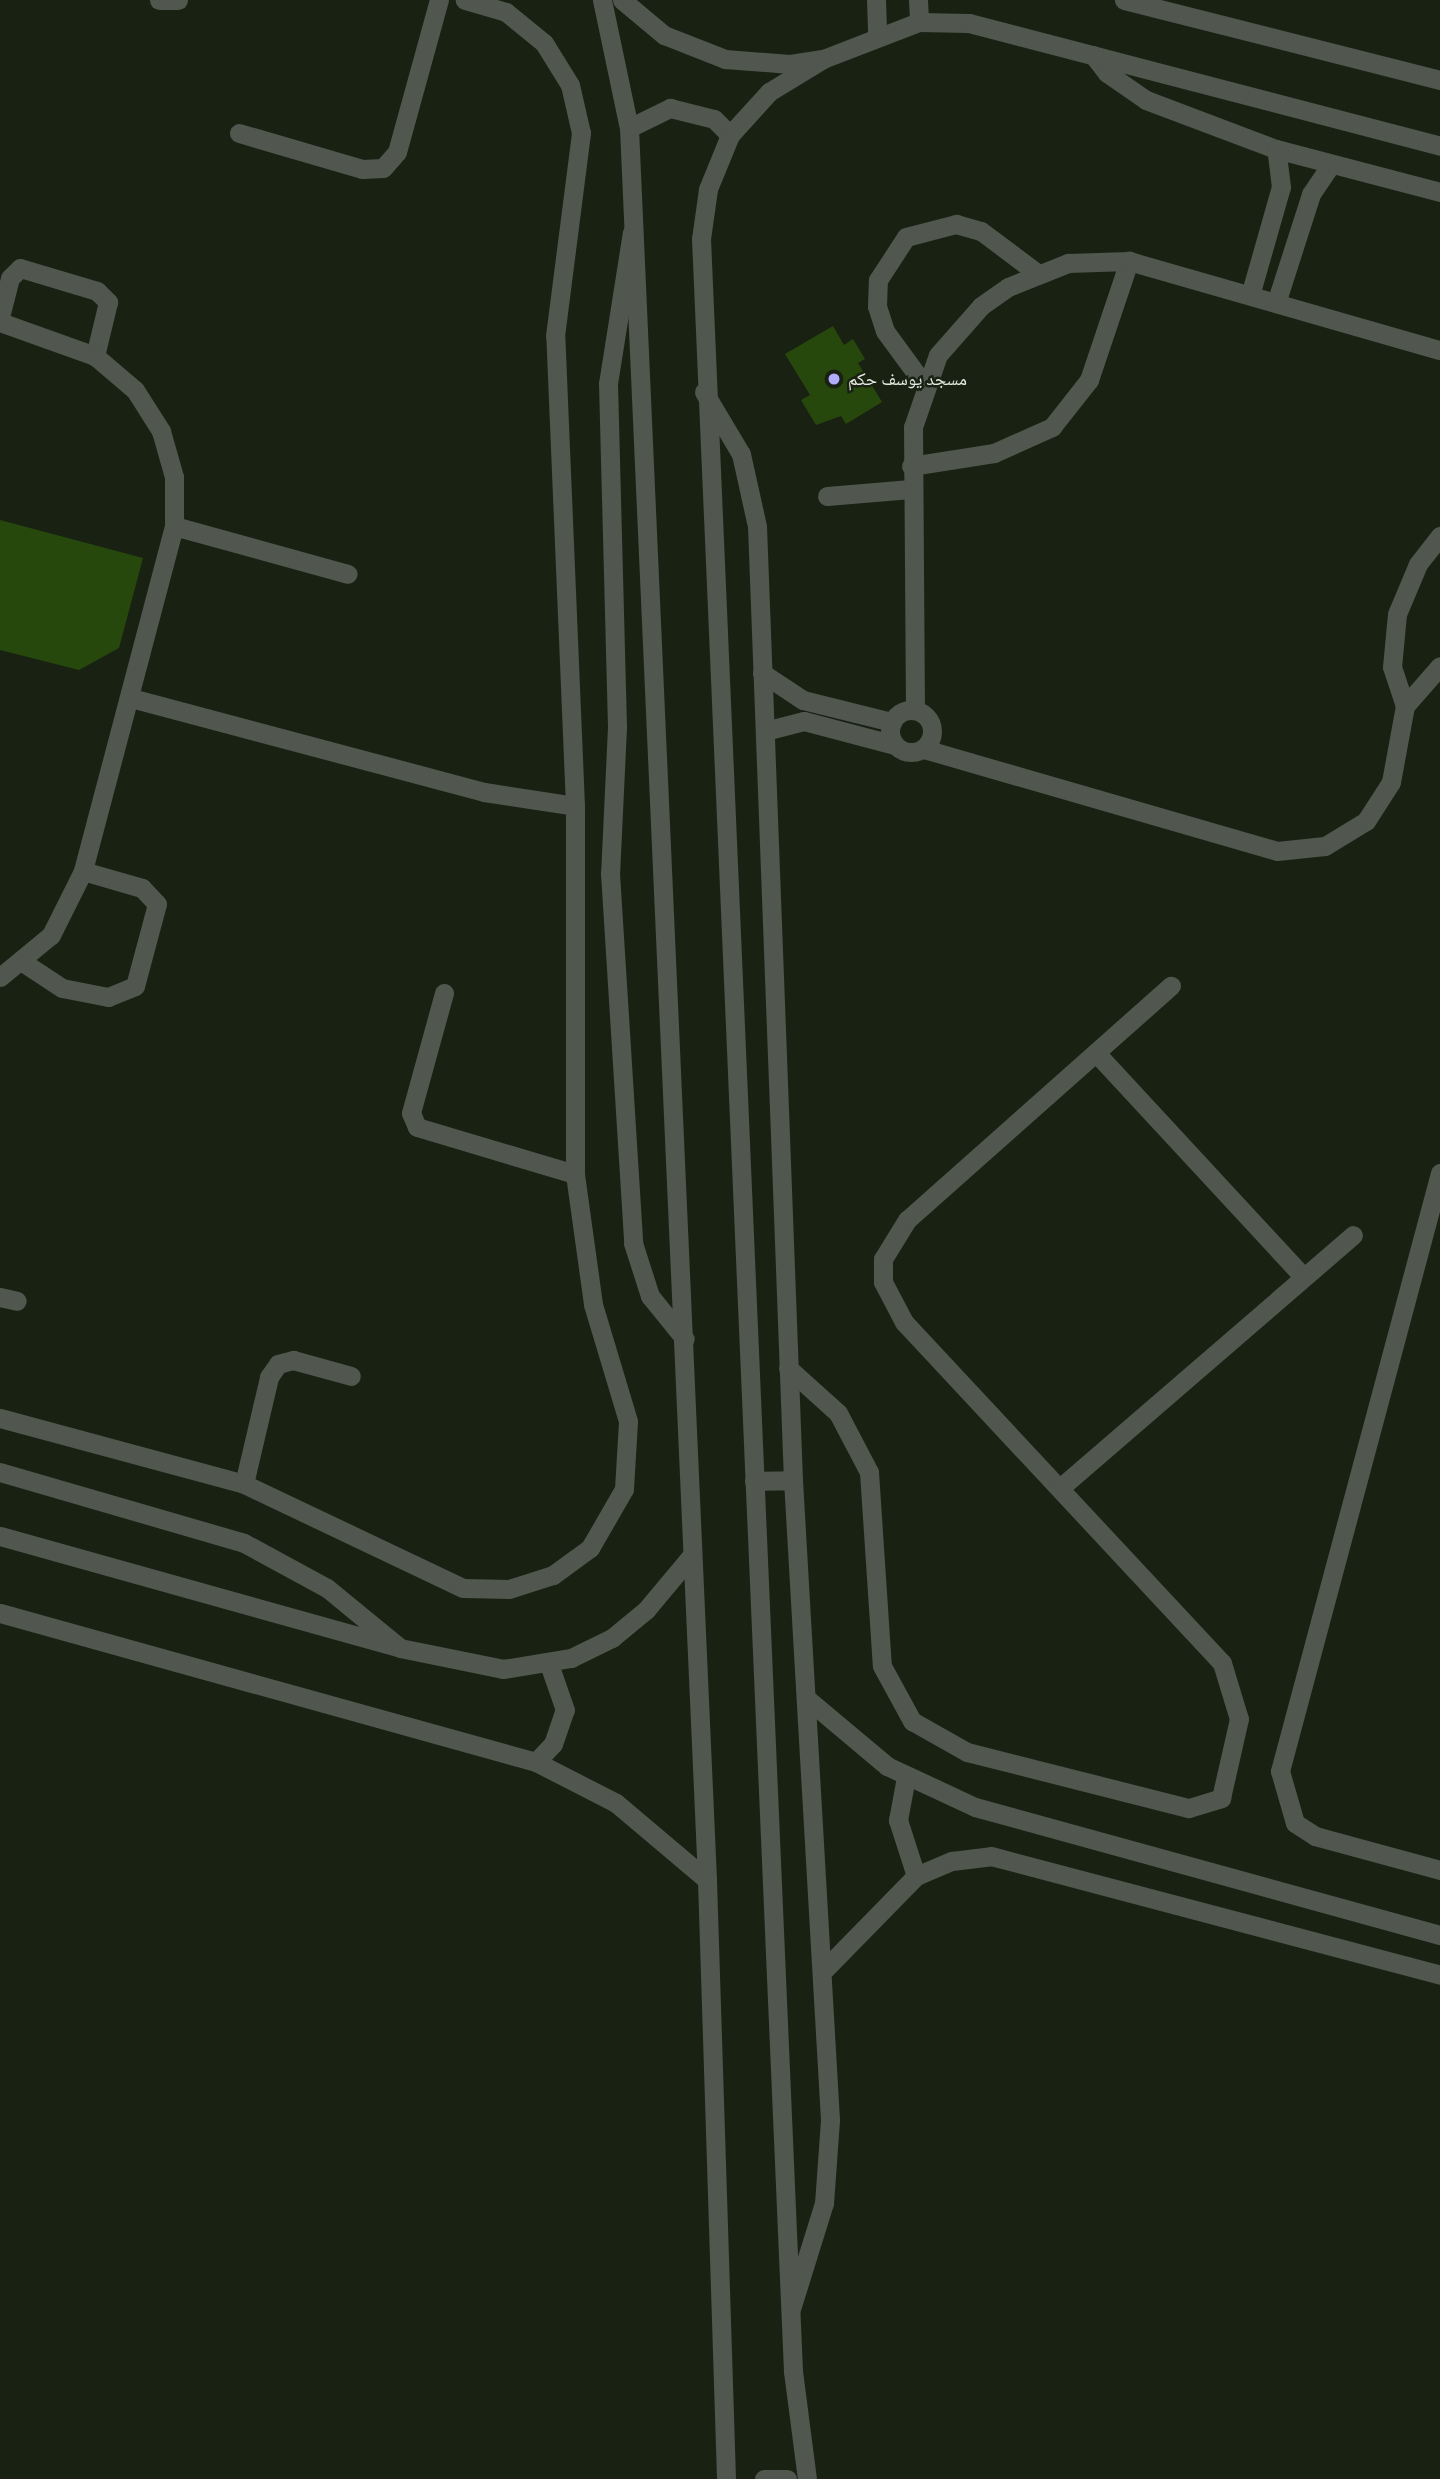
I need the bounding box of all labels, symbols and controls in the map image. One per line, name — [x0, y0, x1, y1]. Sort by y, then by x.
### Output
place label: مسجد يوسف حكم — [848, 368, 967, 390]
marker: مسجد يوسف حكم — [826, 371, 842, 387]

